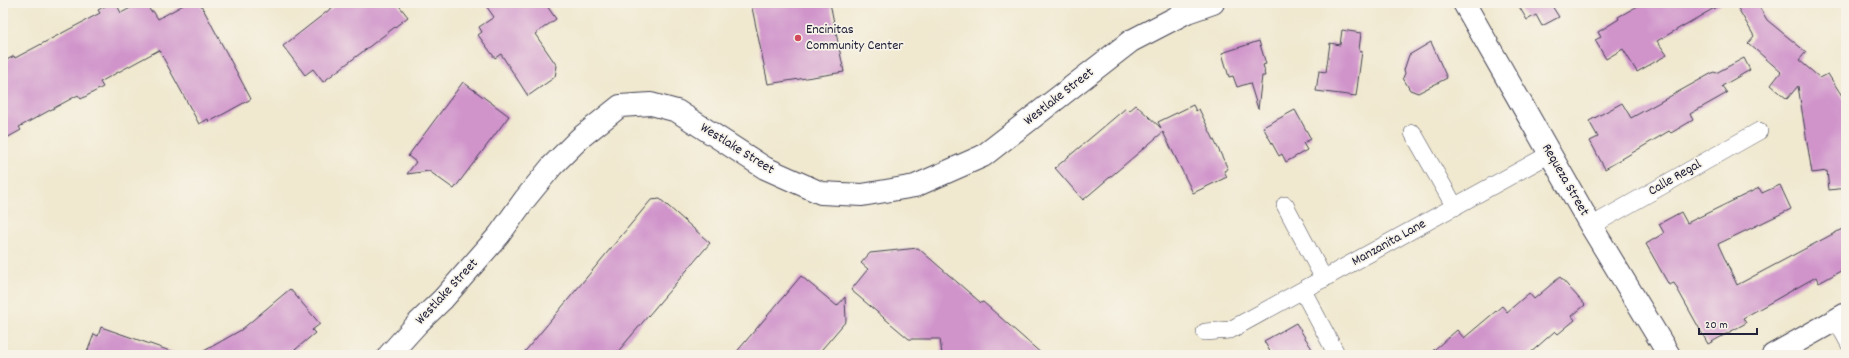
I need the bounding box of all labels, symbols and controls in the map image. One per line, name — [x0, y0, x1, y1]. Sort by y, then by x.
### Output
place label: Encinitas Community Center — [806, 20, 904, 56]
marker: Encinitas Community Center — [793, 33, 803, 43]
street label: Westlake Street — [1020, 63, 1098, 131]
street label: Westlake Street — [696, 118, 778, 180]
street label: Requeza Street — [1536, 140, 1594, 220]
street label: Calle Regal — [1645, 154, 1706, 201]
street label: Manzanita Lane — [1348, 214, 1430, 272]
street label: Westlake Street — [411, 254, 483, 330]
scale bar — [1699, 310, 1757, 336]
text: 20 m — [1705, 317, 1728, 334]

